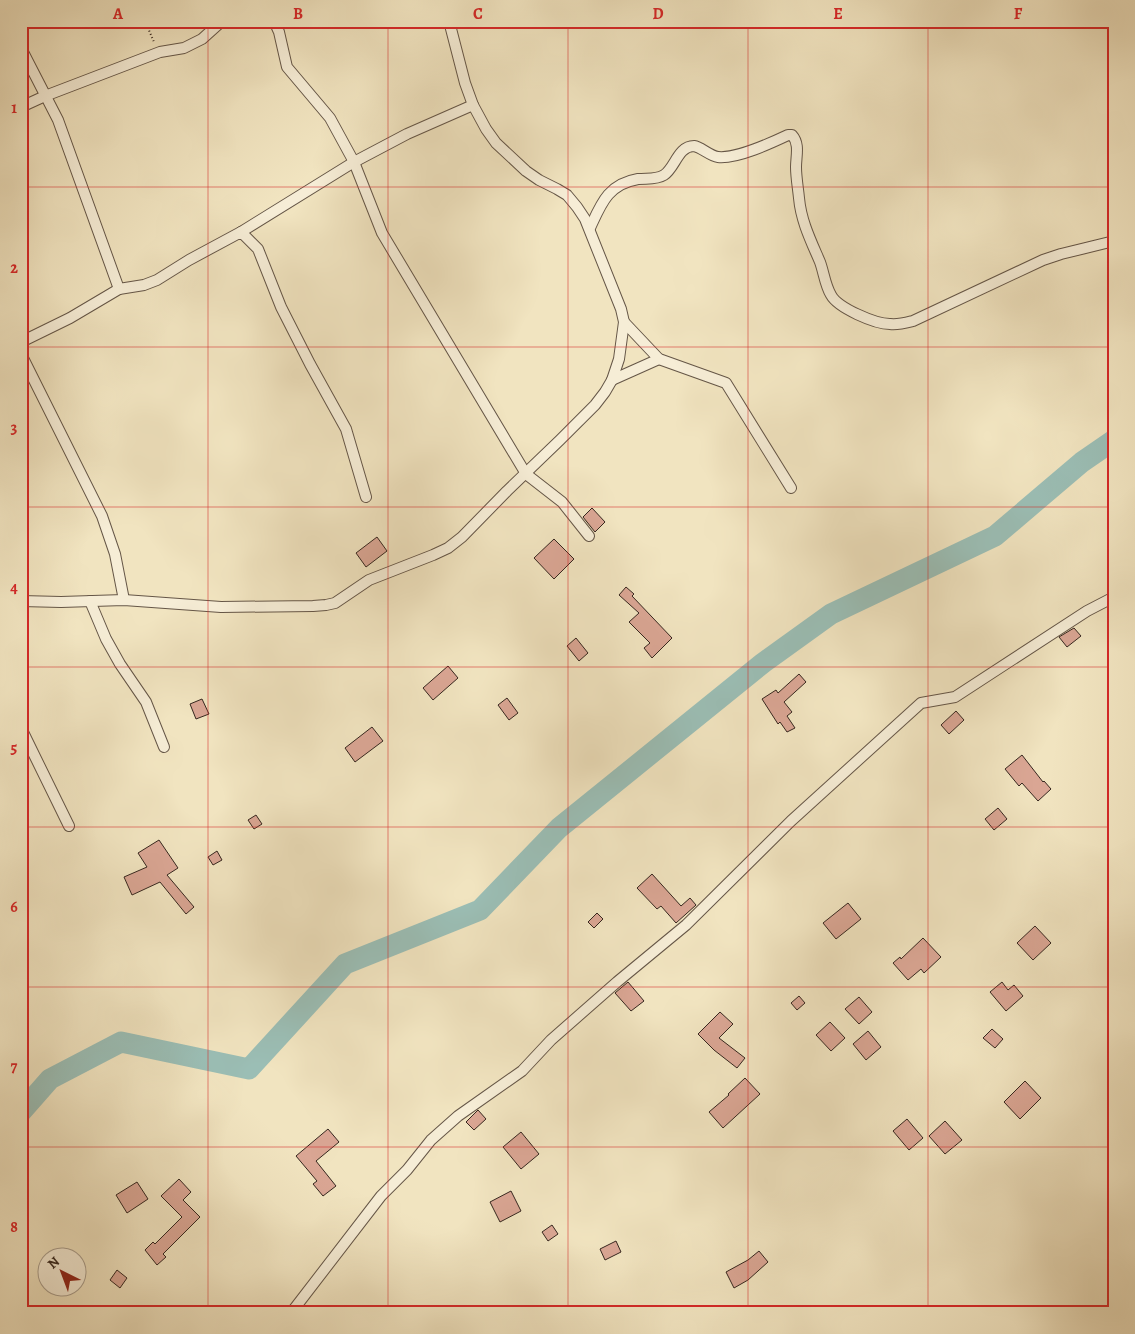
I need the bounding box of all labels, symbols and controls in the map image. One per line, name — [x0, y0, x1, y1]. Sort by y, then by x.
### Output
text: A — [112, 3, 124, 25]
text: B — [293, 3, 303, 25]
text: C — [473, 3, 483, 25]
text: D — [652, 3, 664, 25]
text: E — [833, 3, 843, 25]
text: F — [1014, 3, 1023, 25]
text: 1 — [11, 97, 17, 119]
text: 2 — [10, 257, 18, 279]
text: 3 — [11, 417, 18, 439]
text: 4 — [10, 577, 18, 599]
text: 5 — [11, 737, 18, 759]
text: 6 — [10, 896, 18, 918]
text: 7 — [11, 1056, 18, 1078]
text: 8 — [10, 1216, 18, 1238]
north arrow — [38, 1246, 88, 1296]
text: N — [43, 1252, 64, 1273]

